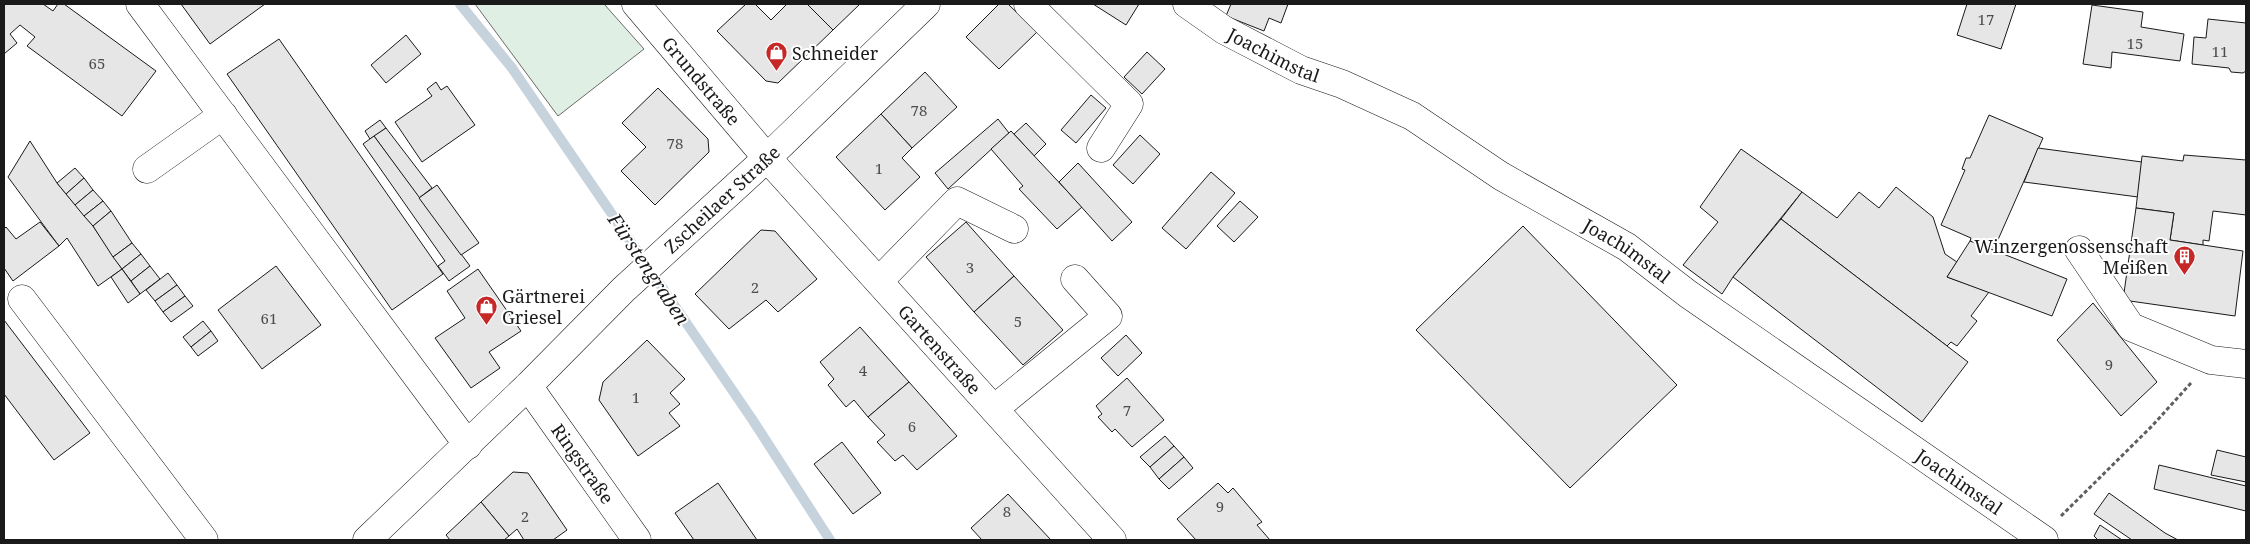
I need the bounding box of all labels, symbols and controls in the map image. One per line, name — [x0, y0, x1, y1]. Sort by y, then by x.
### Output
house number: 17 — [1978, 9, 1994, 29]
street label: Joachimstal — [1223, 21, 1323, 88]
street label: Grundstraße — [657, 31, 746, 130]
house number: 15 — [2127, 33, 2143, 53]
shop icon: Schneider — [764, 41, 788, 72]
place label: Schneider — [792, 41, 879, 65]
house number: 11 — [2212, 41, 2228, 61]
house number: 65 — [89, 53, 105, 73]
house number: 78 — [911, 100, 927, 120]
house number: 78 — [667, 133, 683, 153]
street label: Zscheilaer Straße — [659, 140, 785, 258]
house number: 1 — [875, 158, 883, 178]
water label: Fürstengraben — [601, 207, 696, 330]
street label: Joachimstal — [1578, 212, 1676, 288]
place label: Winzergenossenschaft Meißen — [1974, 234, 2168, 279]
building icon: Winzergenossenschaft Meißen — [2172, 244, 2196, 275]
house number: 3 — [966, 257, 974, 277]
house number: 2 — [751, 277, 759, 297]
place label: Gärtnerei Griesel — [502, 284, 585, 329]
shop icon: Gärtnerei Griesel — [474, 294, 498, 325]
street label: Gartenstraße — [893, 299, 987, 399]
house number: 61 — [261, 308, 277, 328]
house number: 5 — [1014, 311, 1022, 331]
house number: 9 — [2105, 354, 2113, 374]
house number: 4 — [859, 360, 868, 380]
house number: 1 — [632, 387, 640, 407]
house number: 7 — [1123, 400, 1131, 420]
house number: 6 — [908, 416, 916, 436]
street label: Ringstraße — [546, 419, 620, 508]
street label: Joachimstal — [1910, 443, 2008, 520]
house number: 9 — [1216, 496, 1224, 516]
house number: 8 — [1003, 501, 1011, 521]
house number: 2 — [521, 506, 529, 526]

